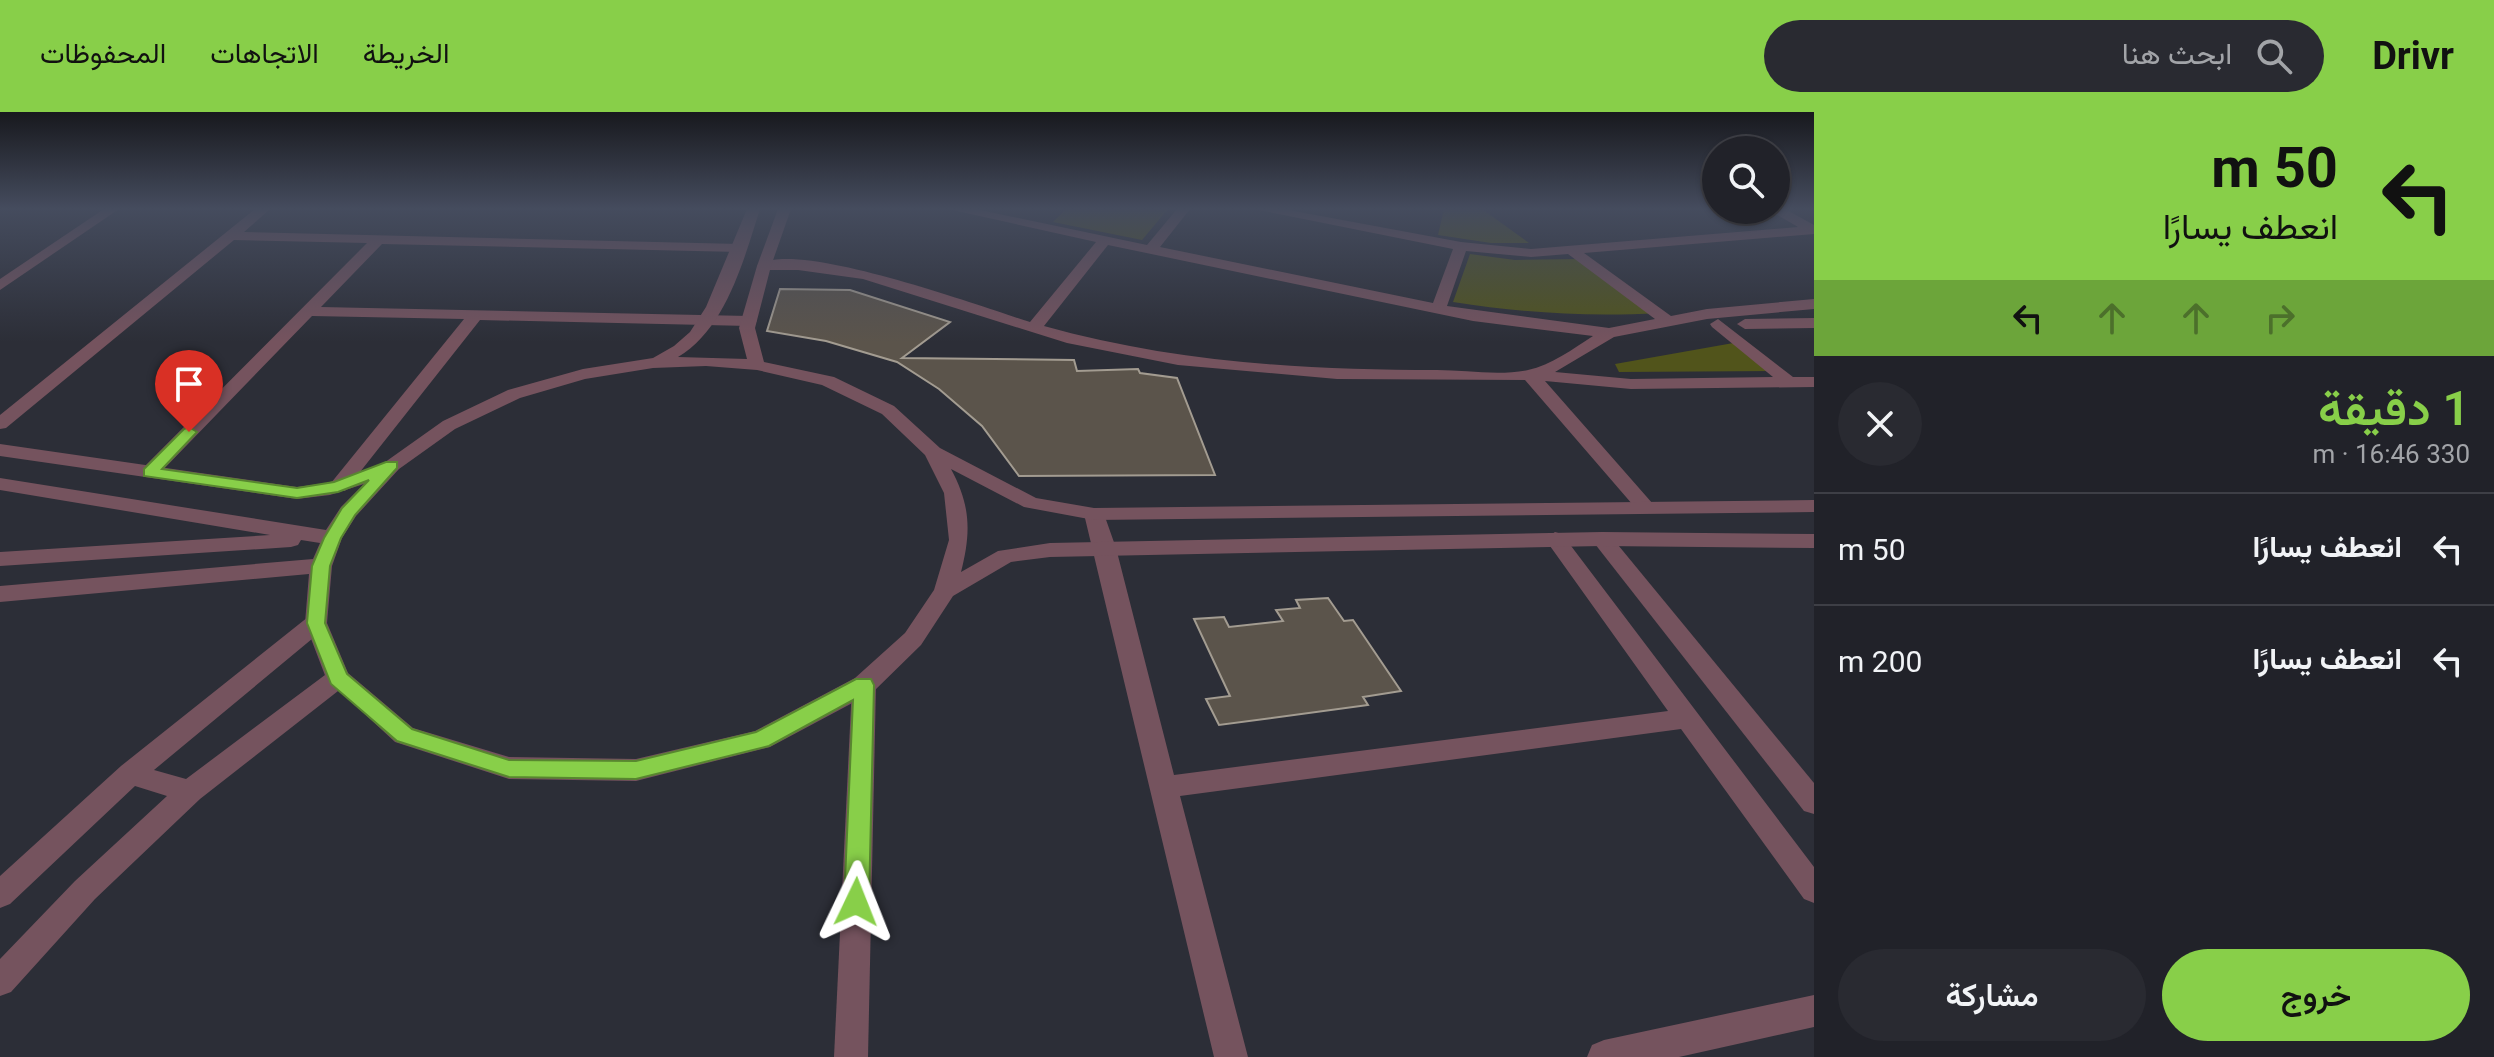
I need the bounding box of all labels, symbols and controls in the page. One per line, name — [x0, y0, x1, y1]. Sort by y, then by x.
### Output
search box — [1764, 20, 2324, 92]
icon: search — [2252, 34, 2296, 78]
text: Drivr — [2372, 34, 2454, 78]
text: ابحث هنا — [2122, 36, 2232, 71]
text: المحفوظات — [40, 37, 166, 70]
text: الاتجاهات — [210, 37, 319, 70]
text: الخريطة — [363, 37, 449, 70]
text: 50 m — [2211, 135, 2338, 201]
map controls — [1702, 136, 1790, 224]
button: search — [1702, 136, 1790, 224]
icon: left — [2366, 144, 2470, 248]
text: انعطف يسارًا — [2163, 206, 2338, 248]
icon: left — [2006, 296, 2050, 340]
icon: ahead — [2090, 296, 2134, 340]
icon: ahead — [2174, 296, 2218, 340]
icon: right — [2258, 296, 2302, 340]
pin — [155, 350, 223, 432]
icon: arrive — [167, 362, 211, 406]
text: 1 دقيقة — [2318, 380, 2470, 437]
button: close — [1838, 382, 1922, 466]
text: 330 m · 16:46 — [2312, 439, 2470, 469]
icon: left — [2426, 527, 2470, 571]
text: انعطف يسارًا — [2253, 529, 2402, 564]
text: 50 m — [1838, 532, 1906, 567]
icon: left — [2426, 639, 2470, 683]
text: انعطف يسارًا — [2253, 641, 2402, 676]
text: 200 m — [1838, 644, 1922, 679]
position arrow — [814, 860, 898, 944]
button: مشاركة — [1838, 949, 2146, 1041]
button: خروج — [2162, 949, 2470, 1041]

